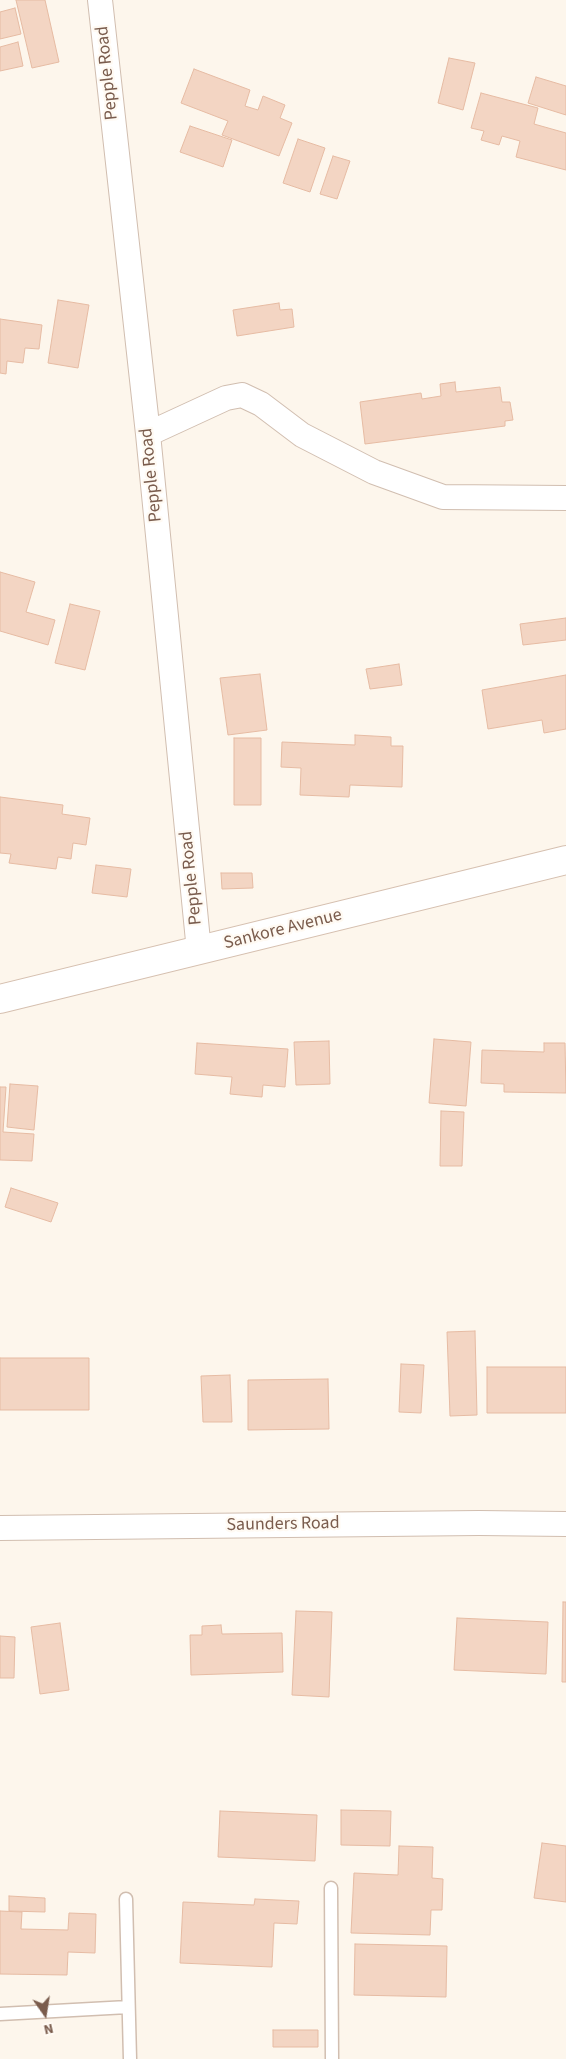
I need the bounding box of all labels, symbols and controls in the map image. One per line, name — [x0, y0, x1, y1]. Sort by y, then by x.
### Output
street label: Pepple Road — [92, 25, 124, 121]
street label: Pepple Road — [136, 427, 168, 523]
street label: Pepple Road — [176, 830, 208, 926]
street label: Sankore Avenue — [222, 905, 344, 955]
street label: Saunders Road — [226, 1513, 340, 1537]
north arrow — [20, 1989, 70, 2039]
text: N — [42, 2018, 55, 2039]

